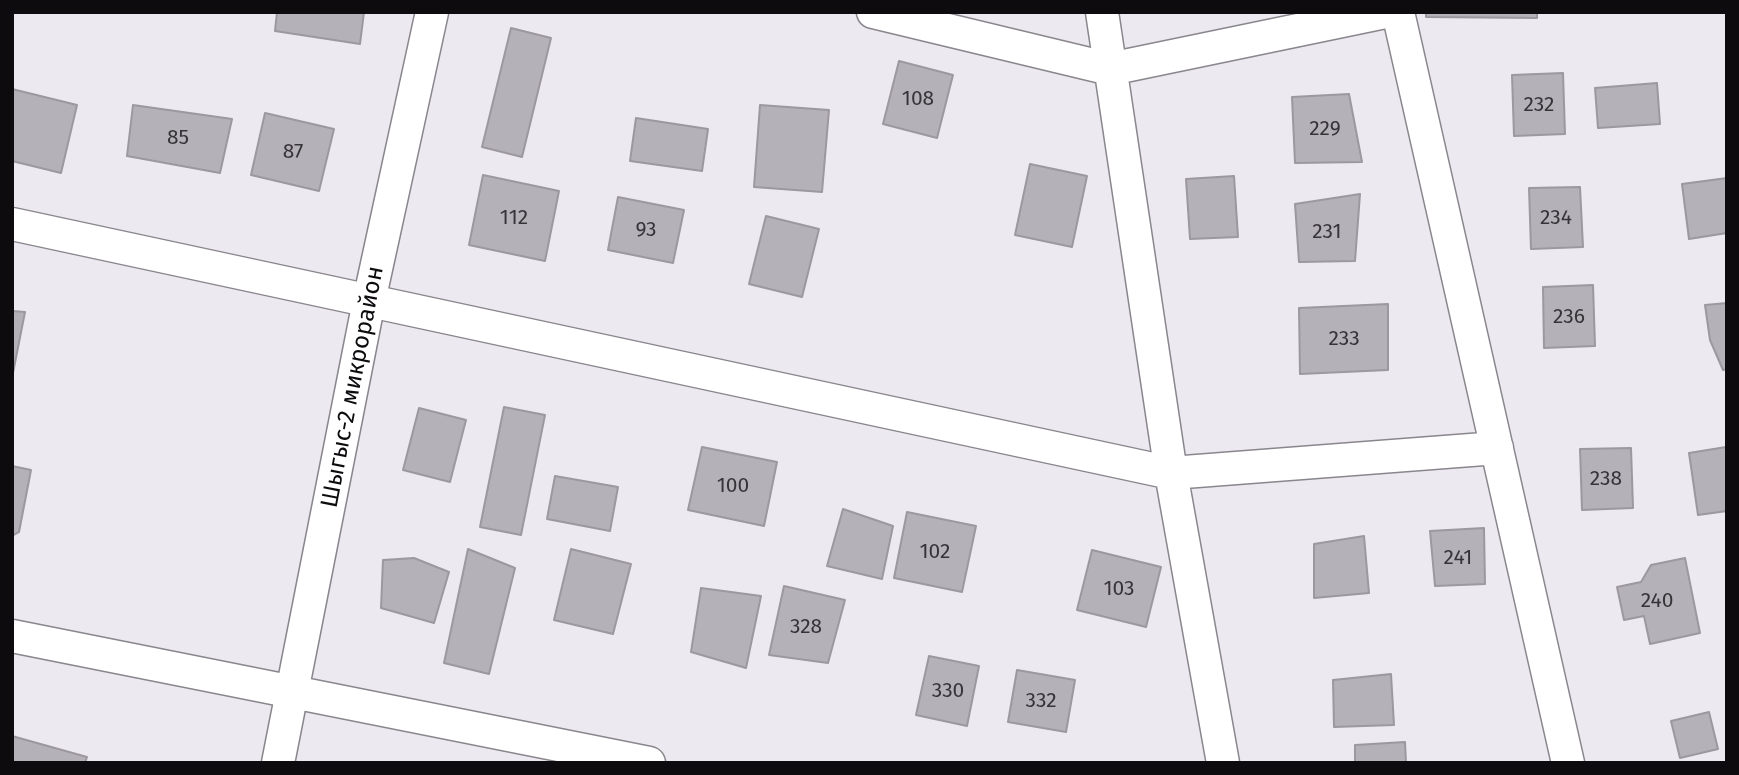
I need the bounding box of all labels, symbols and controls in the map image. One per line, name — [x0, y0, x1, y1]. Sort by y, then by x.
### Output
house number: 108 — [902, 86, 934, 112]
house number: 232 — [1524, 92, 1554, 118]
house number: 229 — [1309, 116, 1341, 142]
house number: 85 — [167, 125, 189, 151]
house number: 87 — [283, 139, 303, 165]
house number: 112 — [500, 205, 528, 231]
house number: 234 — [1540, 205, 1572, 231]
house number: 93 — [635, 217, 657, 243]
house number: 231 — [1312, 219, 1342, 245]
street label: Шыгыс-2 микрорайон — [315, 264, 391, 510]
house number: 236 — [1553, 304, 1585, 330]
house number: 233 — [1328, 326, 1360, 352]
house number: 238 — [1590, 466, 1622, 492]
house number: 100 — [717, 473, 749, 499]
house number: 102 — [920, 539, 950, 565]
house number: 241 — [1444, 545, 1472, 571]
house number: 103 — [1103, 576, 1135, 602]
house number: 240 — [1641, 588, 1673, 614]
house number: 328 — [790, 614, 822, 640]
house number: 330 — [932, 678, 964, 704]
house number: 332 — [1025, 688, 1057, 714]

